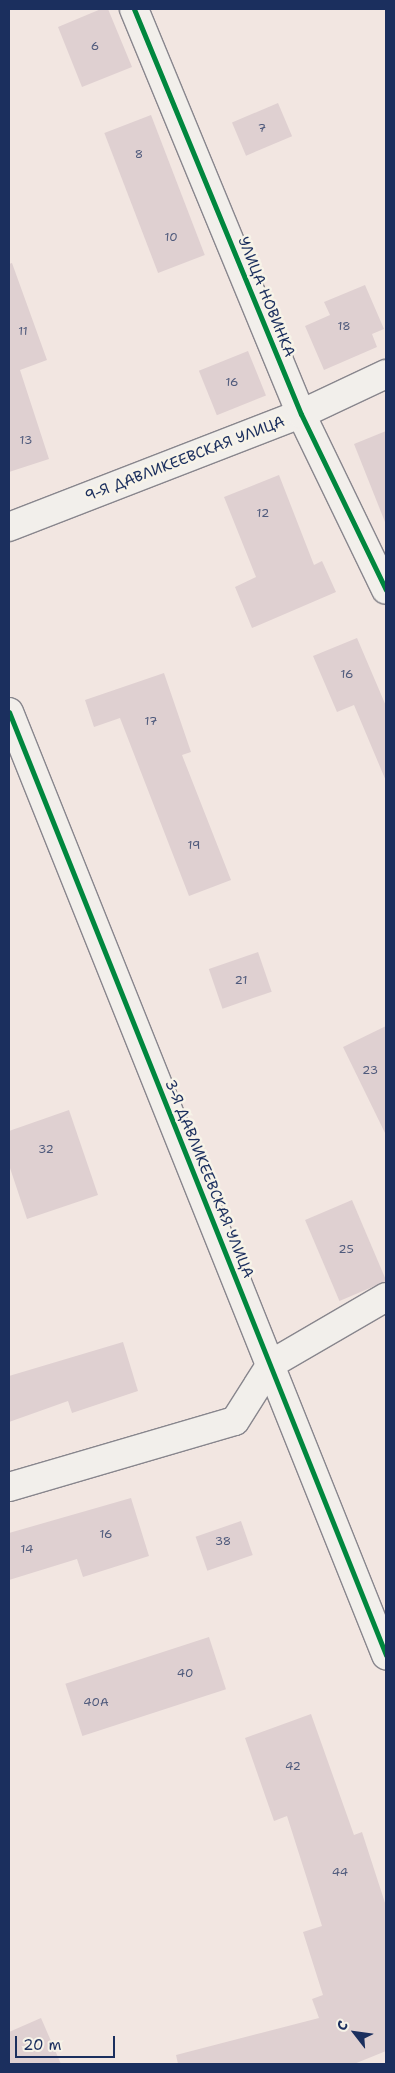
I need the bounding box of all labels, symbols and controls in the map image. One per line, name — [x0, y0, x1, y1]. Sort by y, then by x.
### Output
house number: 6 — [91, 40, 99, 54]
house number: 7 — [258, 122, 266, 136]
house number: 8 — [135, 148, 143, 162]
house number: 10 — [164, 231, 178, 245]
street label: УЛИЦА НОВИНКА — [234, 234, 298, 360]
house number: 18 — [337, 320, 351, 334]
house number: 11 — [18, 325, 28, 339]
house number: 16 — [225, 376, 239, 390]
street label: 9-Я ДАВЛИКЕЕВСКАЯ УЛИЦА — [83, 413, 287, 505]
house number: 13 — [20, 434, 32, 448]
house number: 12 — [257, 507, 269, 521]
house number: 16 — [340, 668, 354, 682]
house number: 17 — [145, 715, 157, 729]
house number: 19 — [188, 839, 200, 853]
house number: 21 — [235, 974, 247, 988]
house number: 23 — [362, 1064, 378, 1078]
street label: 3-Я ДАВЛИКЕЕВСКАЯ УЛИЦА — [161, 1077, 257, 1281]
house number: 32 — [38, 1143, 54, 1157]
house number: 25 — [338, 1243, 354, 1257]
house number: 16 — [99, 1528, 113, 1542]
house number: 38 — [215, 1535, 231, 1549]
house number: 14 — [21, 1543, 33, 1557]
house number: 40 — [177, 1667, 193, 1681]
house number: 40А — [83, 1696, 109, 1710]
house number: 42 — [285, 1760, 301, 1774]
house number: 44 — [332, 1866, 348, 1880]
north arrow — [330, 2008, 380, 2058]
text: С — [332, 2017, 352, 2034]
scale bar — [18, 2026, 118, 2058]
text: 20 m — [23, 2035, 62, 2055]

